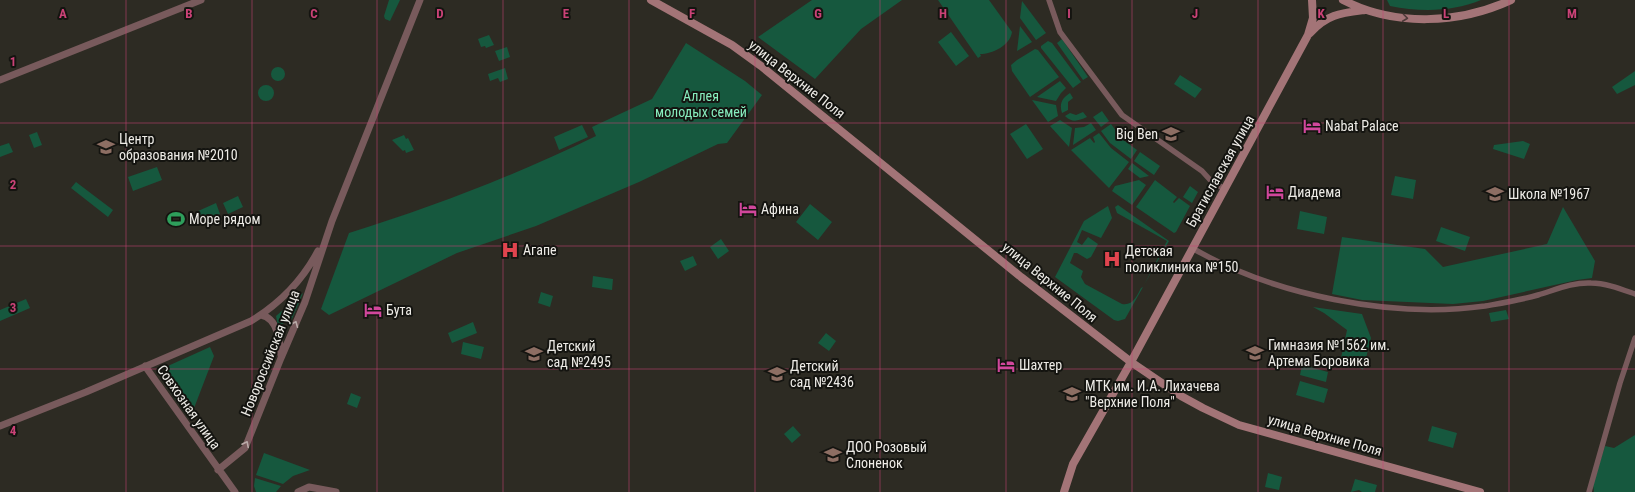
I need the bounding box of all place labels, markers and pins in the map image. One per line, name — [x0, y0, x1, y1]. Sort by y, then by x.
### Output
hotel icon: Nabat Palace — [1302, 116, 1322, 136]
place label: Nabat Palace — [1325, 118, 1399, 134]
school or university icon: Big Ben — [1161, 124, 1181, 144]
place label: Big Ben — [1116, 126, 1158, 142]
place label: Центр образования №2010 — [119, 131, 238, 163]
school or university icon: Центр образования №2010 — [96, 137, 116, 157]
hotel icon: Диадема — [1265, 182, 1285, 202]
place label: Диадема — [1288, 184, 1341, 200]
school or university icon: Школа №1967 — [1485, 184, 1505, 204]
place label: Школа №1967 — [1508, 186, 1590, 202]
hotel icon: Афина — [738, 199, 758, 219]
place label: Афина — [761, 201, 799, 217]
sports icon: Море рядом — [166, 209, 186, 229]
place label: Море рядом — [189, 211, 261, 227]
hospital icon: Агапе — [500, 240, 520, 260]
place label: Агапе — [523, 242, 557, 258]
place label: Детская поликлиника №150 — [1125, 243, 1238, 275]
hospital icon: Детская поликлиника №150 — [1102, 249, 1122, 269]
hotel icon: Бута — [363, 300, 383, 320]
place label: Бута — [386, 302, 412, 318]
place label: Гимназия №1562 им. Артема Боровика — [1268, 337, 1390, 369]
place label: Детский сад №2495 — [547, 338, 611, 370]
school or university icon: Гимназия №1562 им. Артема Боровика — [1245, 343, 1265, 363]
school or university icon: Детский сад №2495 — [524, 344, 544, 364]
hotel icon: Шахтер — [996, 355, 1016, 375]
place label: Шахтер — [1019, 357, 1062, 373]
place label: Детский сад №2436 — [790, 358, 854, 390]
school or university icon: Детский сад №2436 — [767, 364, 787, 384]
place label: МТК им. И.А. Лихачева "Верхние Поля" — [1085, 378, 1220, 410]
school or university icon: МТК им. И.А. Лихачева "Верхние Поля" — [1062, 384, 1082, 404]
place label: ДОО Розовый Слоненок — [846, 439, 927, 471]
school or university icon: ДОО Розовый Слоненок — [823, 445, 843, 465]

